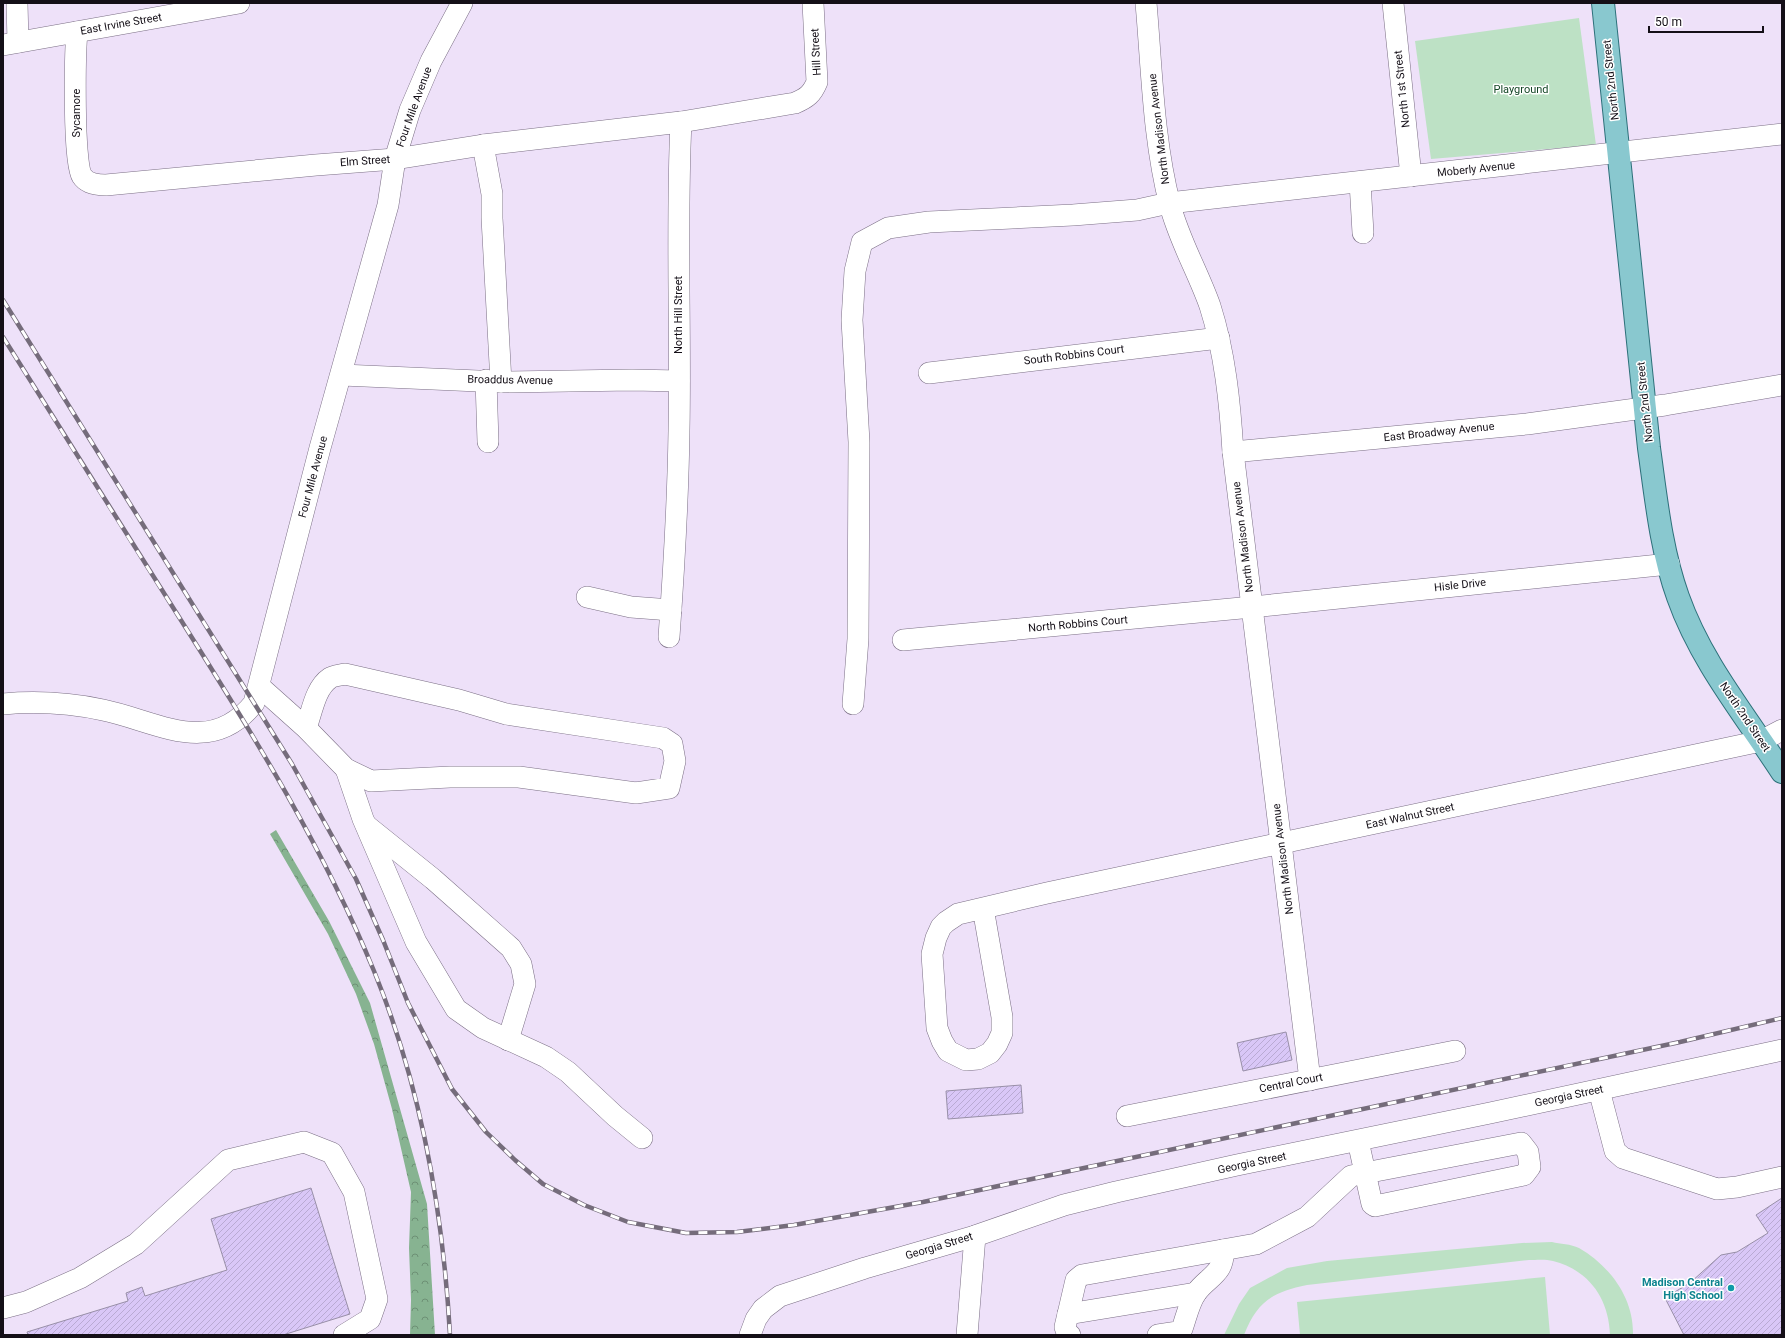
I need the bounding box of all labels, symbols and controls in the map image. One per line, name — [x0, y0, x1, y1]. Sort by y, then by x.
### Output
scale bar — [1649, 8, 1763, 34]
street label: East Irvine Street — [79, 10, 163, 38]
text: 50 m — [1655, 15, 1682, 29]
street label: Hill Street — [808, 27, 824, 76]
street label: North 2nd Street — [1600, 39, 1622, 121]
street label: North 1st Street — [1391, 49, 1413, 128]
street label: Four Mile Avenue — [393, 65, 435, 149]
street label: North Madison Avenue — [1146, 73, 1172, 185]
park label: Playground — [1493, 83, 1549, 96]
street label: Sycamore — [70, 88, 83, 137]
street label: Elm Street — [339, 153, 391, 169]
street label: Moberly Avenue — [1436, 158, 1516, 180]
street label: North Hill Street — [672, 276, 685, 354]
street label: South Robbins Court — [1023, 342, 1125, 368]
street label: North 2nd Street — [1634, 361, 1656, 443]
street label: Broaddus Avenue — [467, 373, 553, 387]
street label: East Broadway Avenue — [1383, 420, 1495, 444]
street label: Four Mile Avenue — [296, 434, 330, 519]
street label: North Madison Avenue — [1230, 481, 1256, 593]
street label: Hisle Drive — [1433, 576, 1487, 594]
street label: North Robbins Court — [1028, 613, 1129, 635]
street label: North 2nd Street — [1717, 680, 1773, 754]
street label: East Walnut Street — [1365, 800, 1456, 832]
street label: North Madison Avenue — [1270, 803, 1296, 915]
street label: Central Court — [1258, 1070, 1324, 1096]
street label: Georgia Street — [1534, 1082, 1605, 1110]
street label: Georgia Street — [1217, 1149, 1288, 1177]
street label: Georgia Street — [904, 1229, 975, 1262]
place label: Madison Central High School — [1642, 1276, 1723, 1302]
marker: Madison Central High School — [1726, 1283, 1736, 1293]

